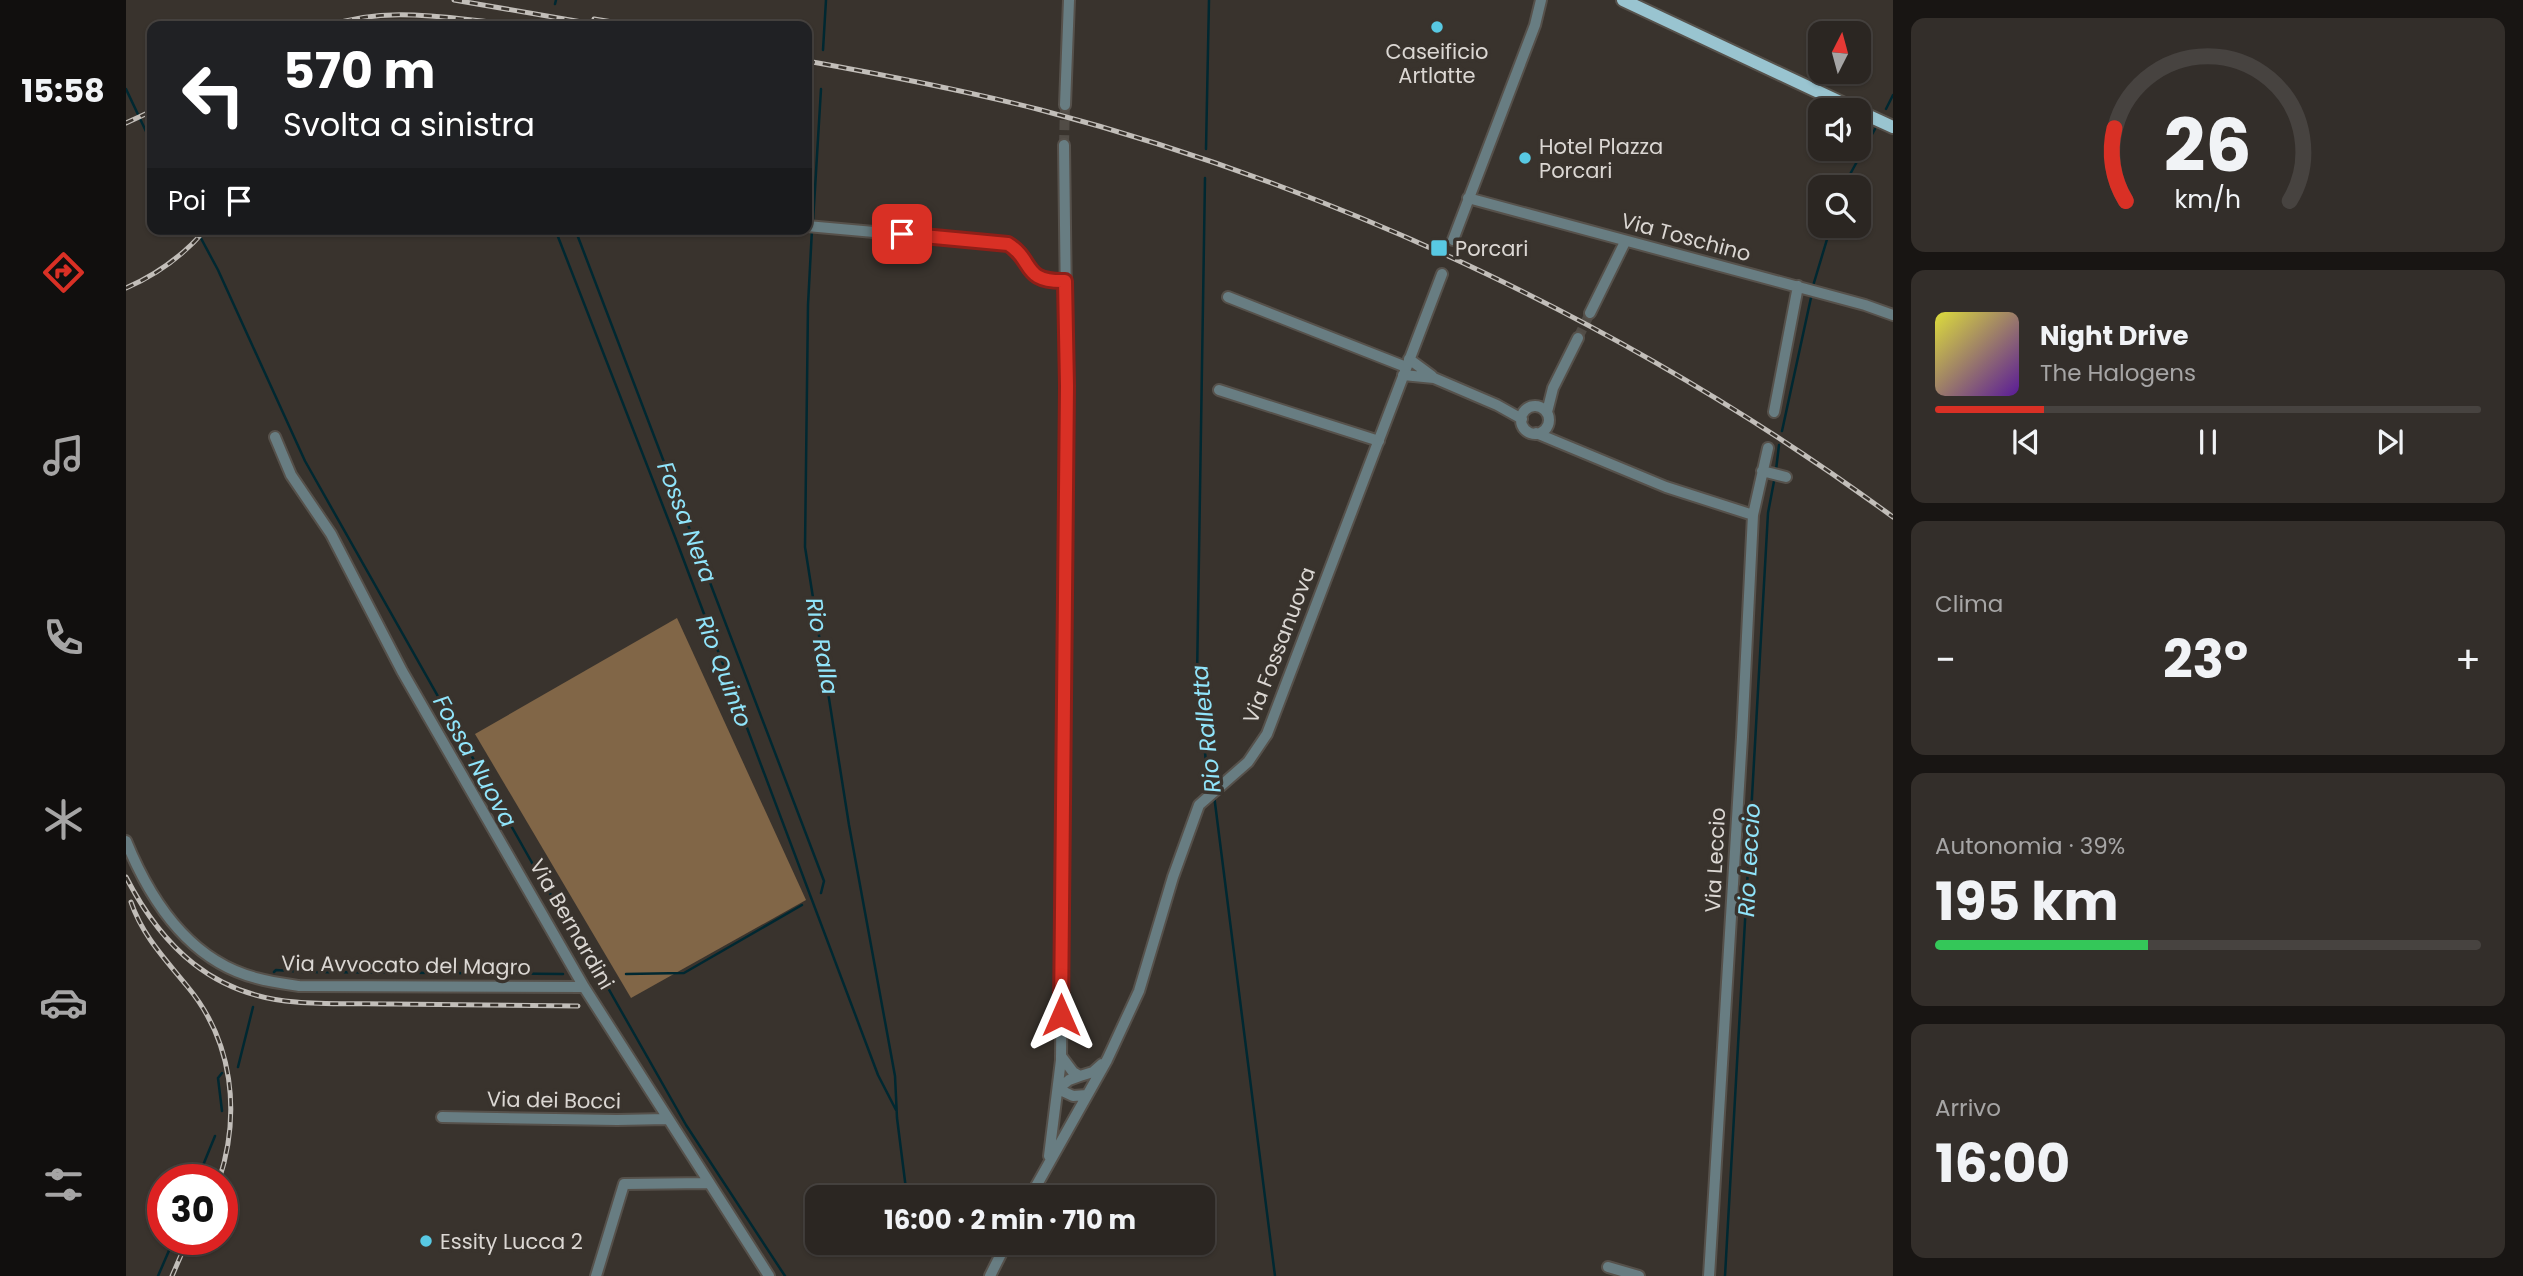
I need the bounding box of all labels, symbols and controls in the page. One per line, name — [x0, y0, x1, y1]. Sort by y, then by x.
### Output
marker: Caseificio Artlatte — [1429, 19, 1445, 35]
north arrow — [1808, 21, 1871, 84]
map controls — [1808, 21, 1871, 238]
text: 570 m — [283, 37, 435, 105]
place label: Caseificio Artlatte — [1386, 37, 1488, 90]
icon: left — [168, 49, 259, 140]
text: 15:58 — [21, 68, 105, 113]
text: 26 — [2164, 95, 2252, 196]
button: sound — [1808, 98, 1871, 161]
text: Svolta a sinistra — [283, 102, 535, 147]
place label: Hotel Plazza Porcari — [1539, 132, 1663, 185]
marker: Hotel Plazza Porcari — [1517, 150, 1533, 166]
button: search — [1808, 175, 1871, 238]
icon: arrive — [220, 182, 258, 220]
text: km/h — [2175, 182, 2241, 217]
text: Poi — [168, 183, 206, 219]
pin — [872, 204, 932, 264]
street label: Via Toschino — [1618, 206, 1754, 268]
icon: arrive — [883, 215, 921, 253]
place label: Porcari — [1455, 234, 1528, 263]
marker: Porcari — [1429, 238, 1449, 258]
icon: directions — [39, 248, 88, 297]
text: Night Drive — [2040, 318, 2188, 354]
text: The Halogens — [2040, 357, 2196, 389]
icon: previous — [2007, 423, 2045, 461]
icon: pause — [2189, 423, 2227, 461]
icon: next — [2371, 423, 2409, 461]
icon: music — [39, 431, 88, 480]
water label: Fossa Nera — [649, 457, 725, 587]
street label: Via Fossanuova — [1236, 562, 1322, 728]
text: Clima — [1935, 588, 2003, 620]
water label: Rio Ralla — [798, 595, 846, 697]
water label: Rio Quinto — [688, 610, 760, 732]
icon: phone — [39, 613, 88, 662]
text: 23° — [2163, 623, 2248, 696]
text: − — [1935, 633, 1956, 686]
text: + — [2455, 633, 2481, 686]
water label: Rio Ralletta — [1183, 663, 1229, 795]
water label: Fossa Nuova — [425, 689, 525, 833]
icon: climate — [39, 795, 88, 844]
water label: Rio Leccio — [1730, 802, 1768, 918]
street label: Via Leccio — [1698, 807, 1732, 913]
text: Autonomia · 39% — [1935, 830, 2125, 862]
street label: Via Bernardini — [523, 853, 621, 995]
text: 195 km — [1935, 865, 2119, 938]
street label: Via Avvocato del Magro — [281, 948, 531, 982]
icon: car — [39, 978, 88, 1027]
position arrow — [1024, 978, 1098, 1052]
street label: Via dei Bocci — [487, 1084, 621, 1116]
text: Arrivo — [1935, 1092, 2001, 1124]
text: 16:00 — [1935, 1127, 2070, 1200]
icon: filters — [39, 1160, 88, 1209]
speed limit sign: 30 — [147, 1164, 238, 1255]
text: 16:00 · 2 min · 710 m — [884, 1202, 1136, 1238]
place label: Essity Lucca 2 — [440, 1227, 583, 1256]
marker: Essity Lucca 2 — [418, 1233, 434, 1249]

